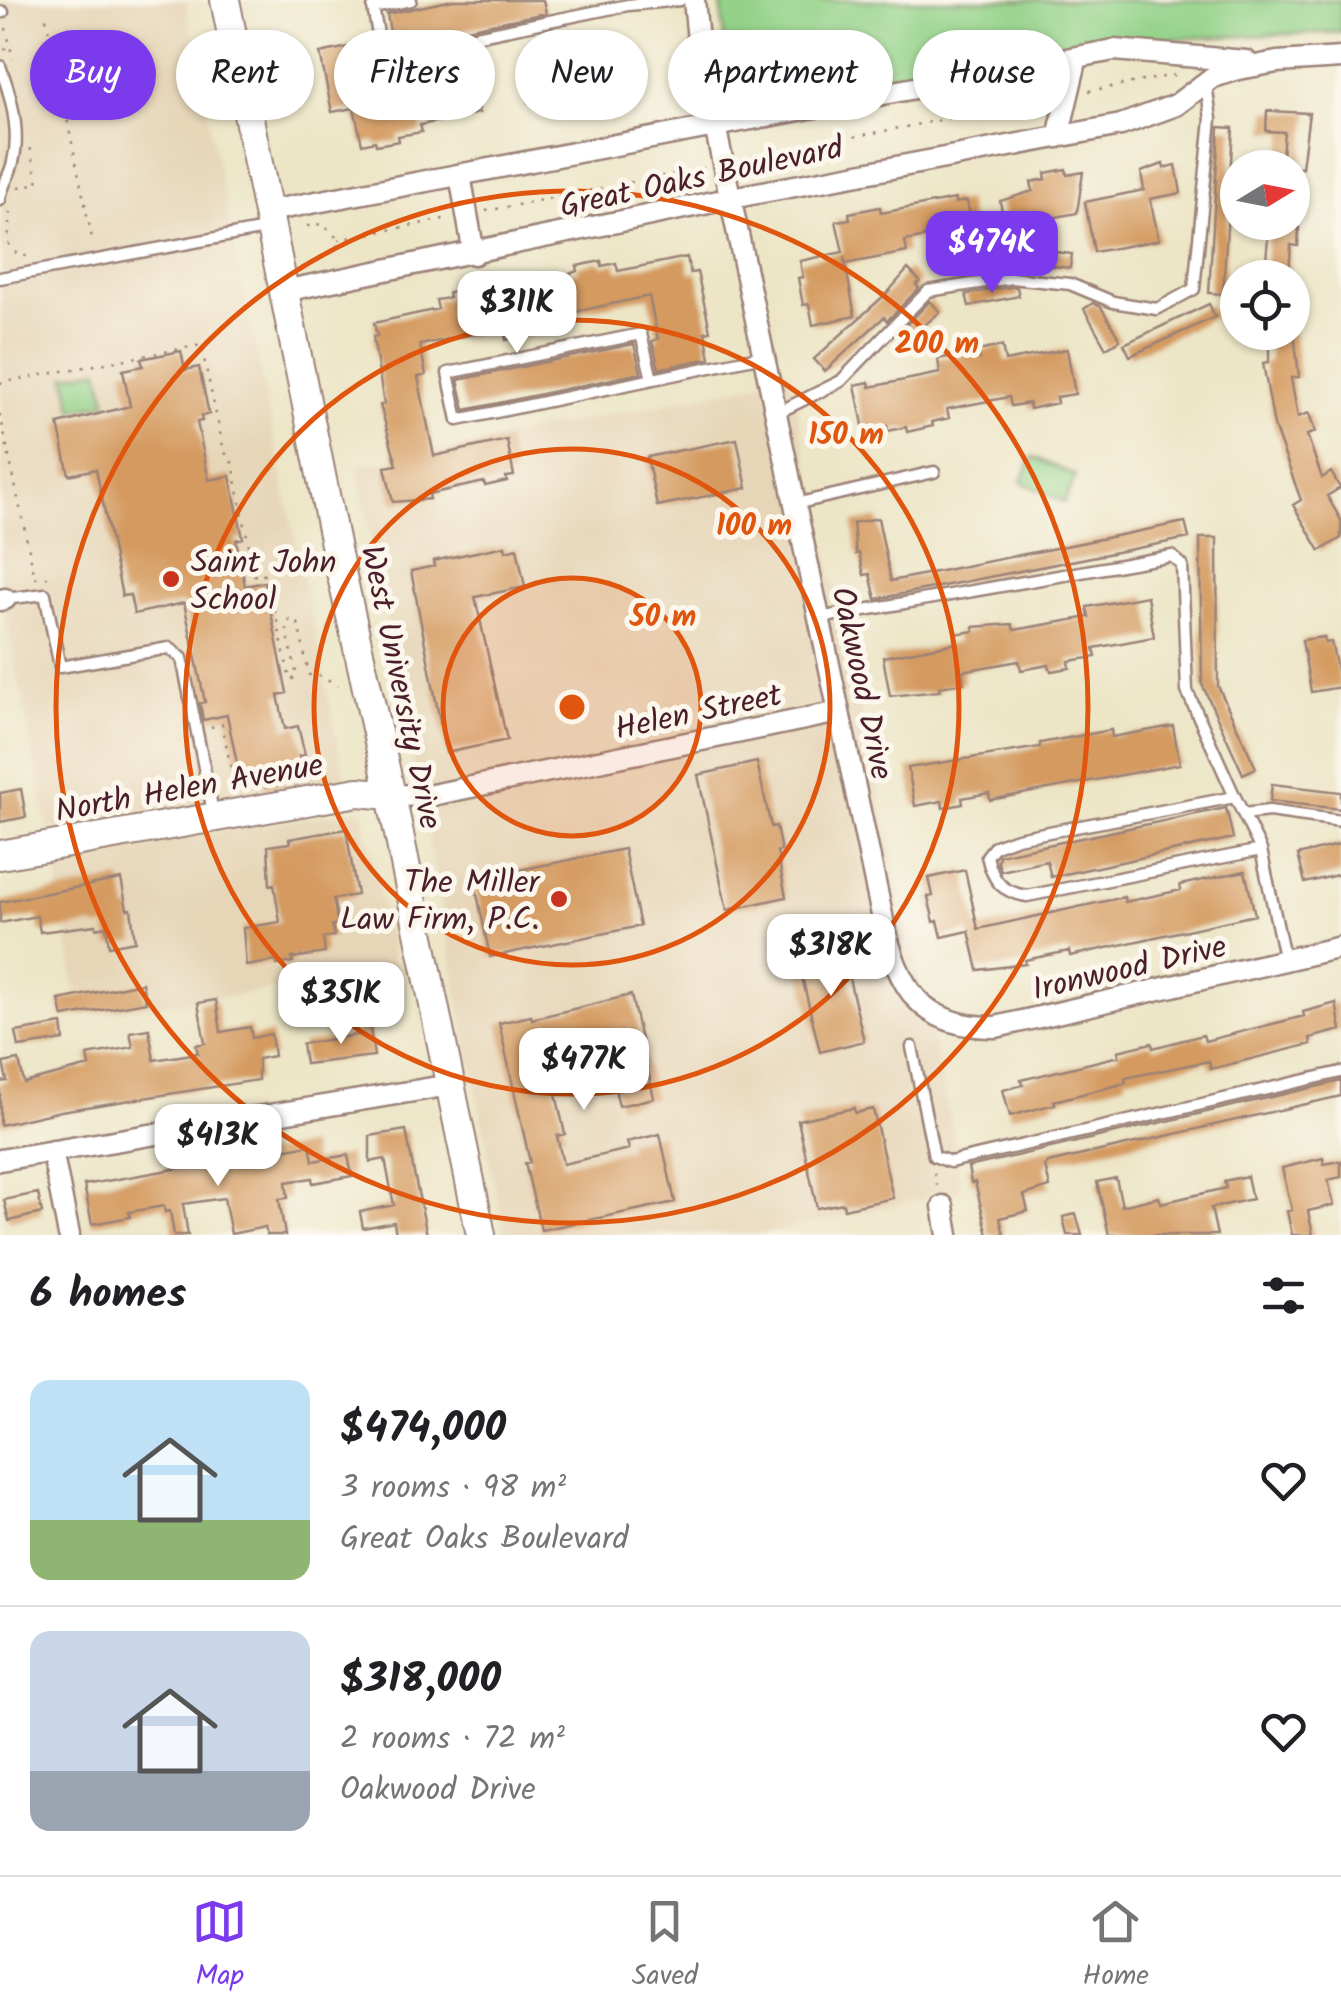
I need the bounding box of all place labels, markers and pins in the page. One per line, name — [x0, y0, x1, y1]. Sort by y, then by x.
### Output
pin: $474K — [922, 211, 1062, 296]
pin: $311K — [447, 271, 587, 356]
place label: Saint John School — [191, 538, 337, 626]
marker: Saint John School — [160, 568, 182, 590]
centre of rings — [554, 689, 590, 725]
place label: The Miller Law Firm, P.C. — [340, 858, 541, 946]
marker: The Miller Law Firm, P.C. — [548, 888, 570, 910]
pin: $318K — [761, 914, 901, 999]
pin: $351K — [271, 962, 411, 1047]
pin: $477K — [514, 1028, 654, 1113]
pin: $413K — [148, 1104, 288, 1189]

